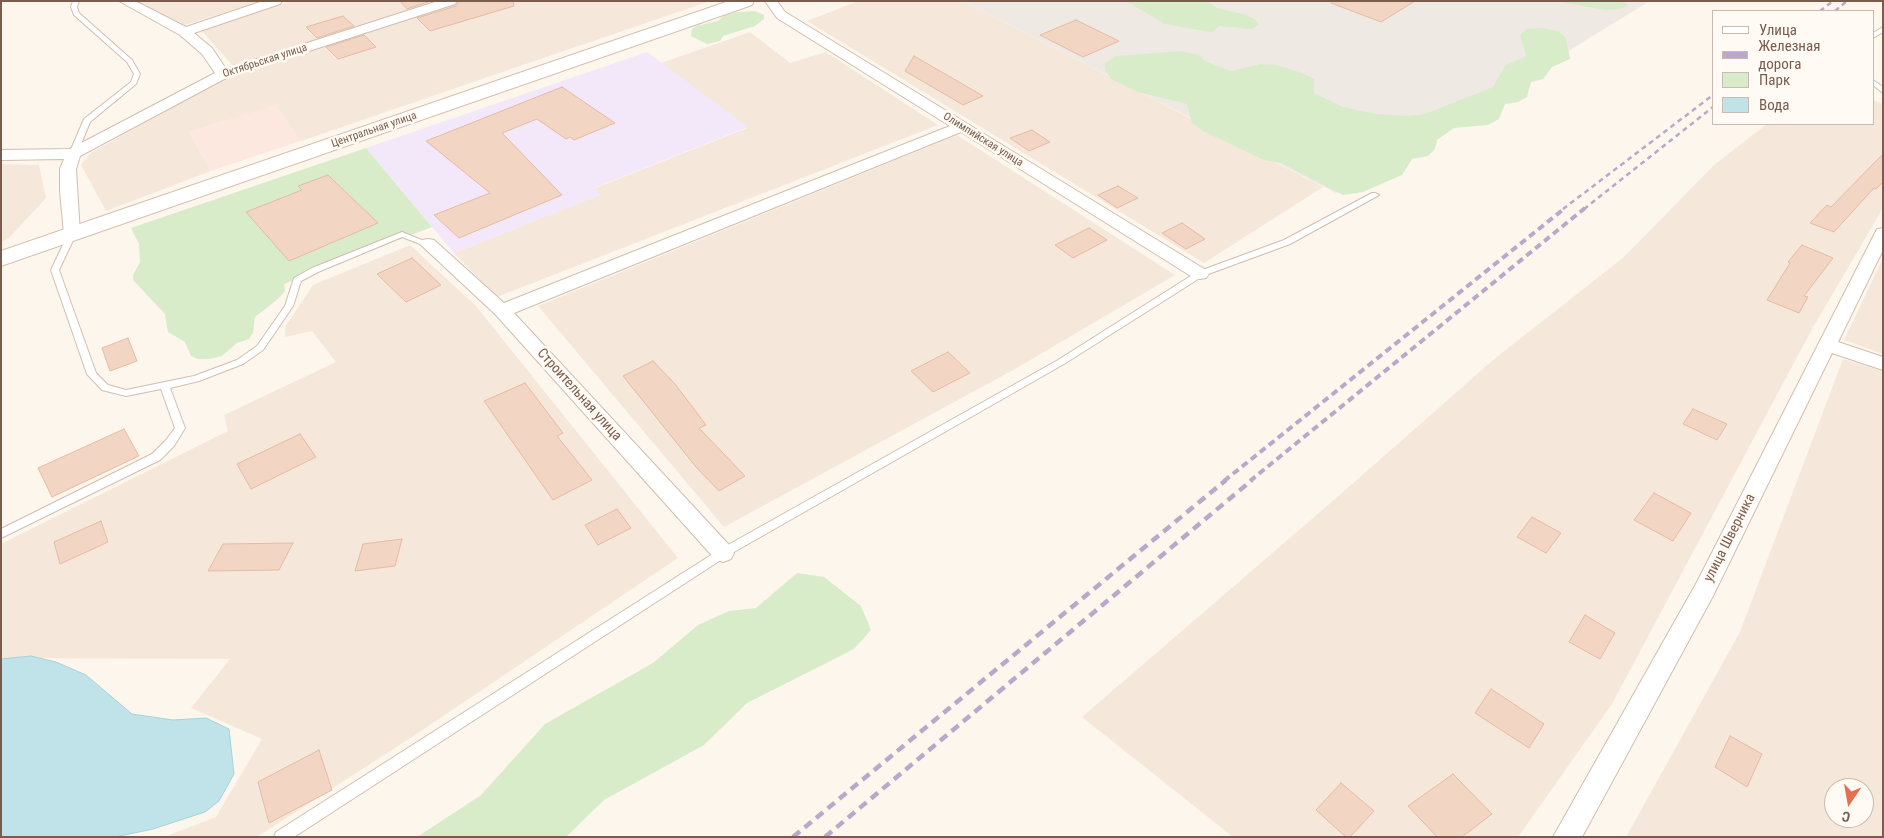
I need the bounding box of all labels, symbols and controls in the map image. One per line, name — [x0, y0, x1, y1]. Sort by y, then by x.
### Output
legend — [1712, 10, 1874, 125]
text: Улица — [1759, 21, 1797, 39]
text: Железная дорога — [1758, 37, 1820, 73]
street label: Октябрьская улица — [221, 41, 309, 81]
text: Парк — [1759, 71, 1790, 89]
text: Вода — [1759, 96, 1789, 114]
street label: Центральная улица — [330, 109, 418, 151]
street label: Олимпийская улица — [941, 110, 1025, 170]
street label: Строительная улица — [533, 345, 625, 445]
street label: улица Шверника — [1701, 491, 1759, 585]
north arrow — [1824, 778, 1874, 828]
text: С — [1841, 808, 1852, 825]

